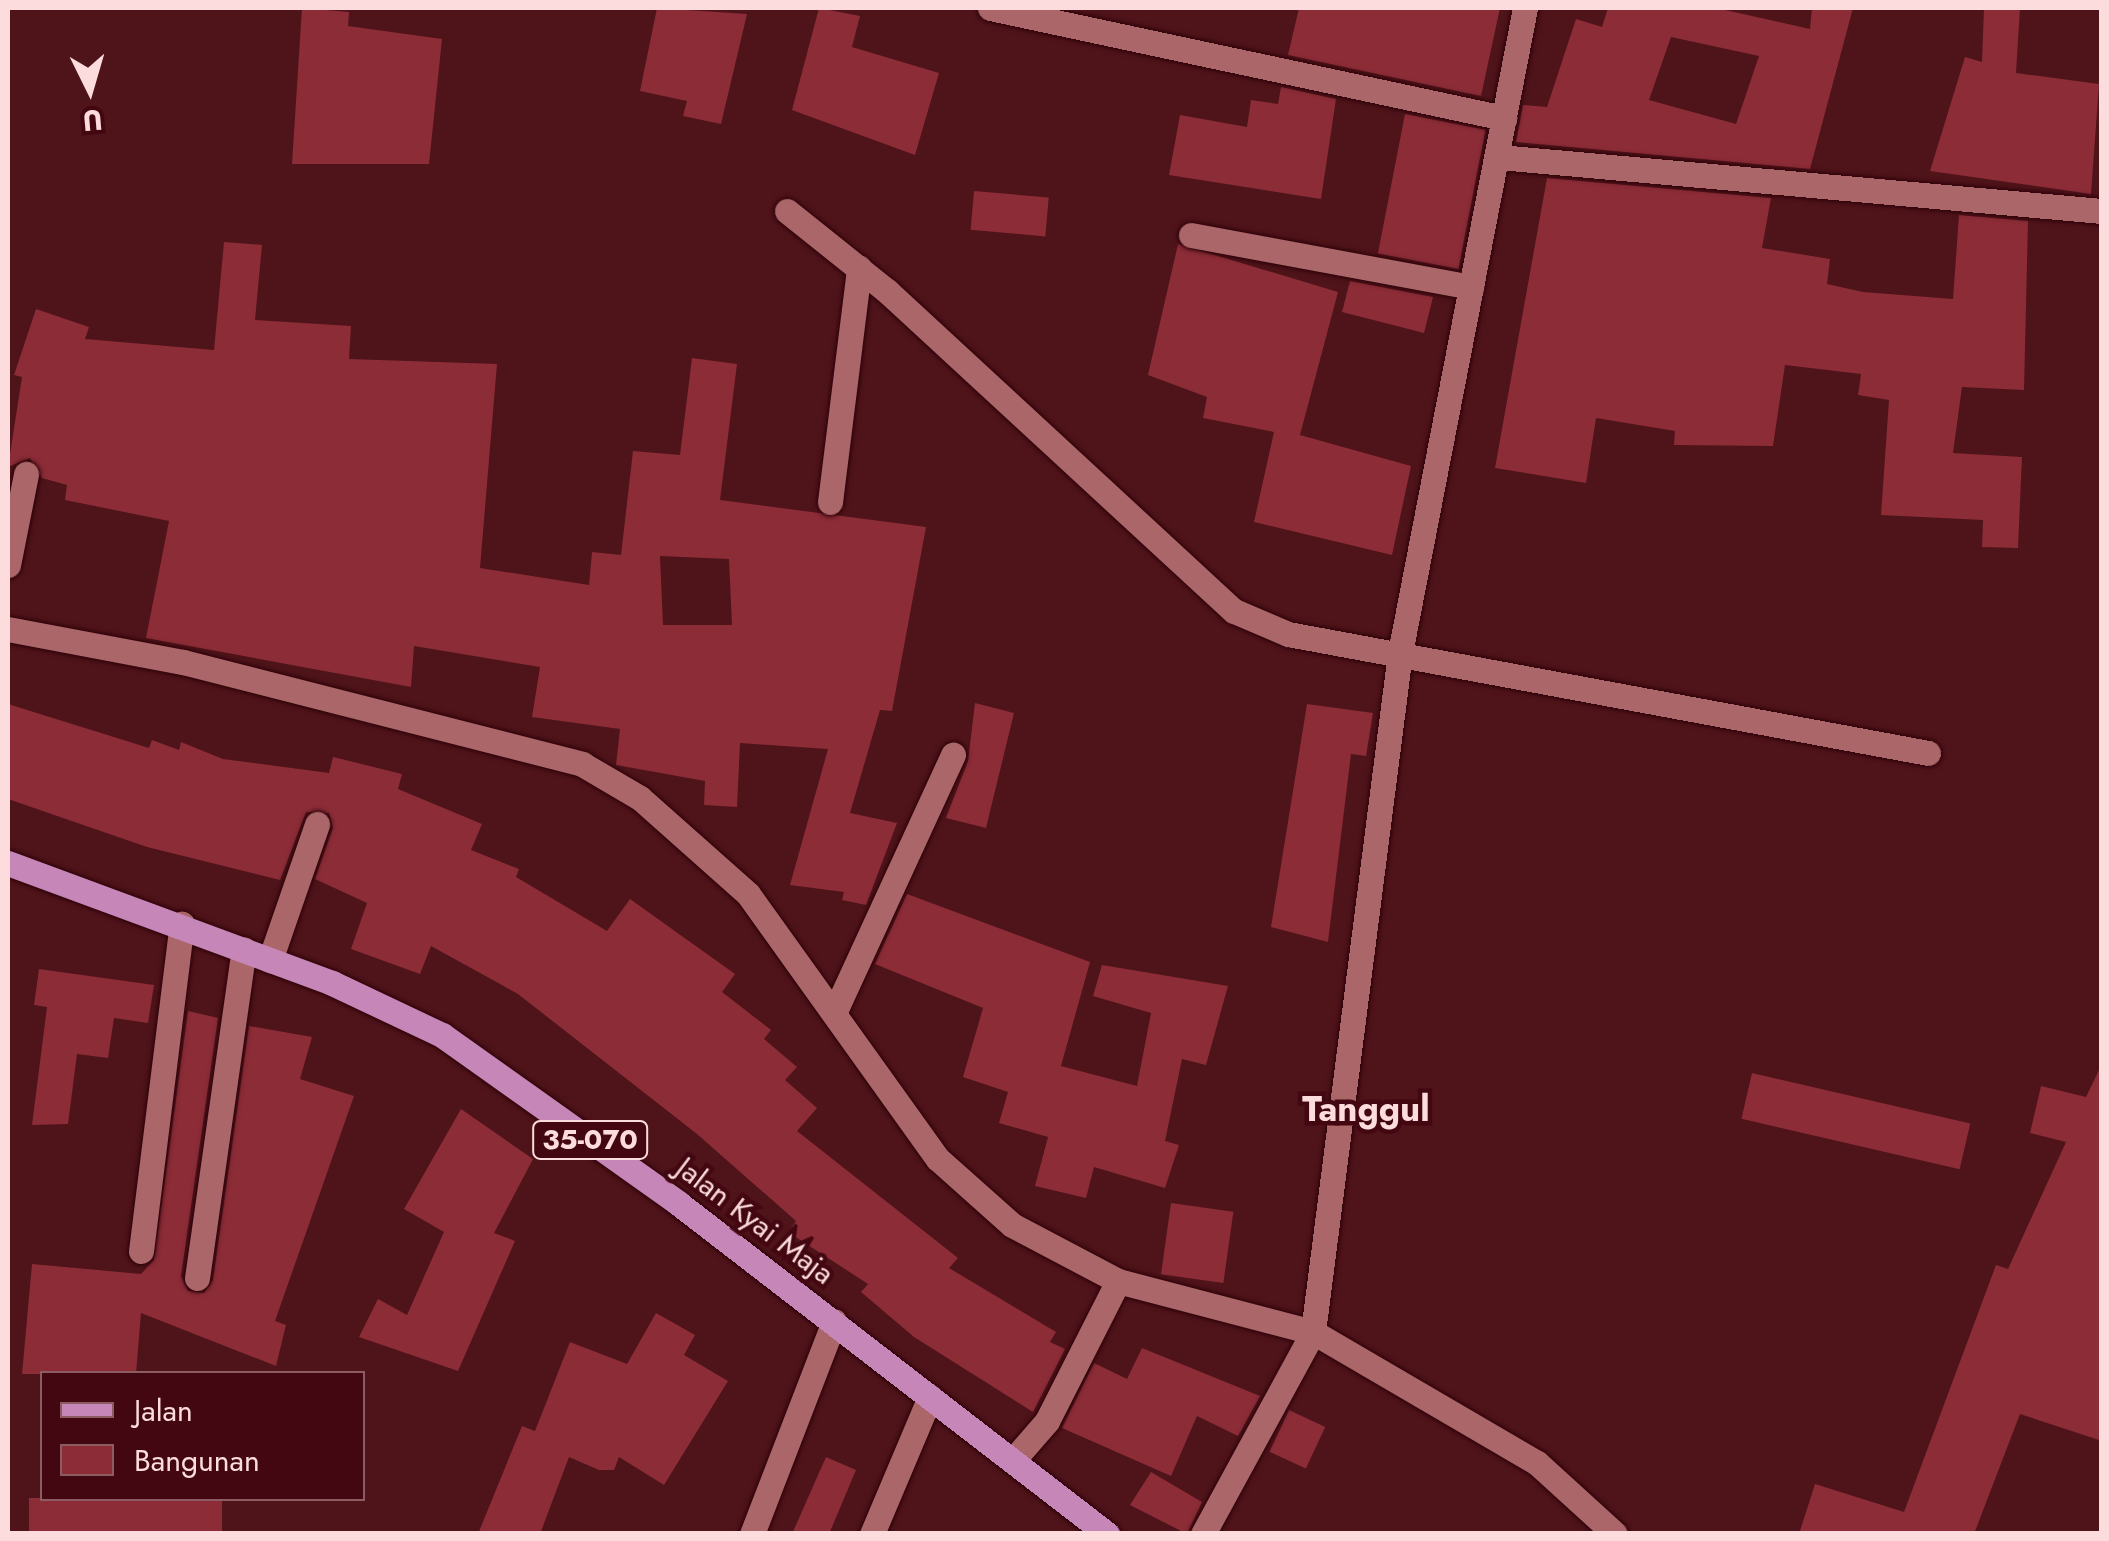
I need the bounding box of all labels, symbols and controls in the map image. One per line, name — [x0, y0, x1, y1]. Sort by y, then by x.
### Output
north arrow — [40, 40, 140, 140]
text: U — [81, 99, 104, 142]
district label: Tanggul — [1302, 1088, 1430, 1130]
road number: 35-070 — [530, 1117, 650, 1163]
street label: Jalan Kyai Maja — [669, 1150, 841, 1292]
legend — [40, 1371, 365, 1501]
text: Jalan — [134, 1389, 193, 1432]
text: Bangunan — [134, 1439, 260, 1482]

